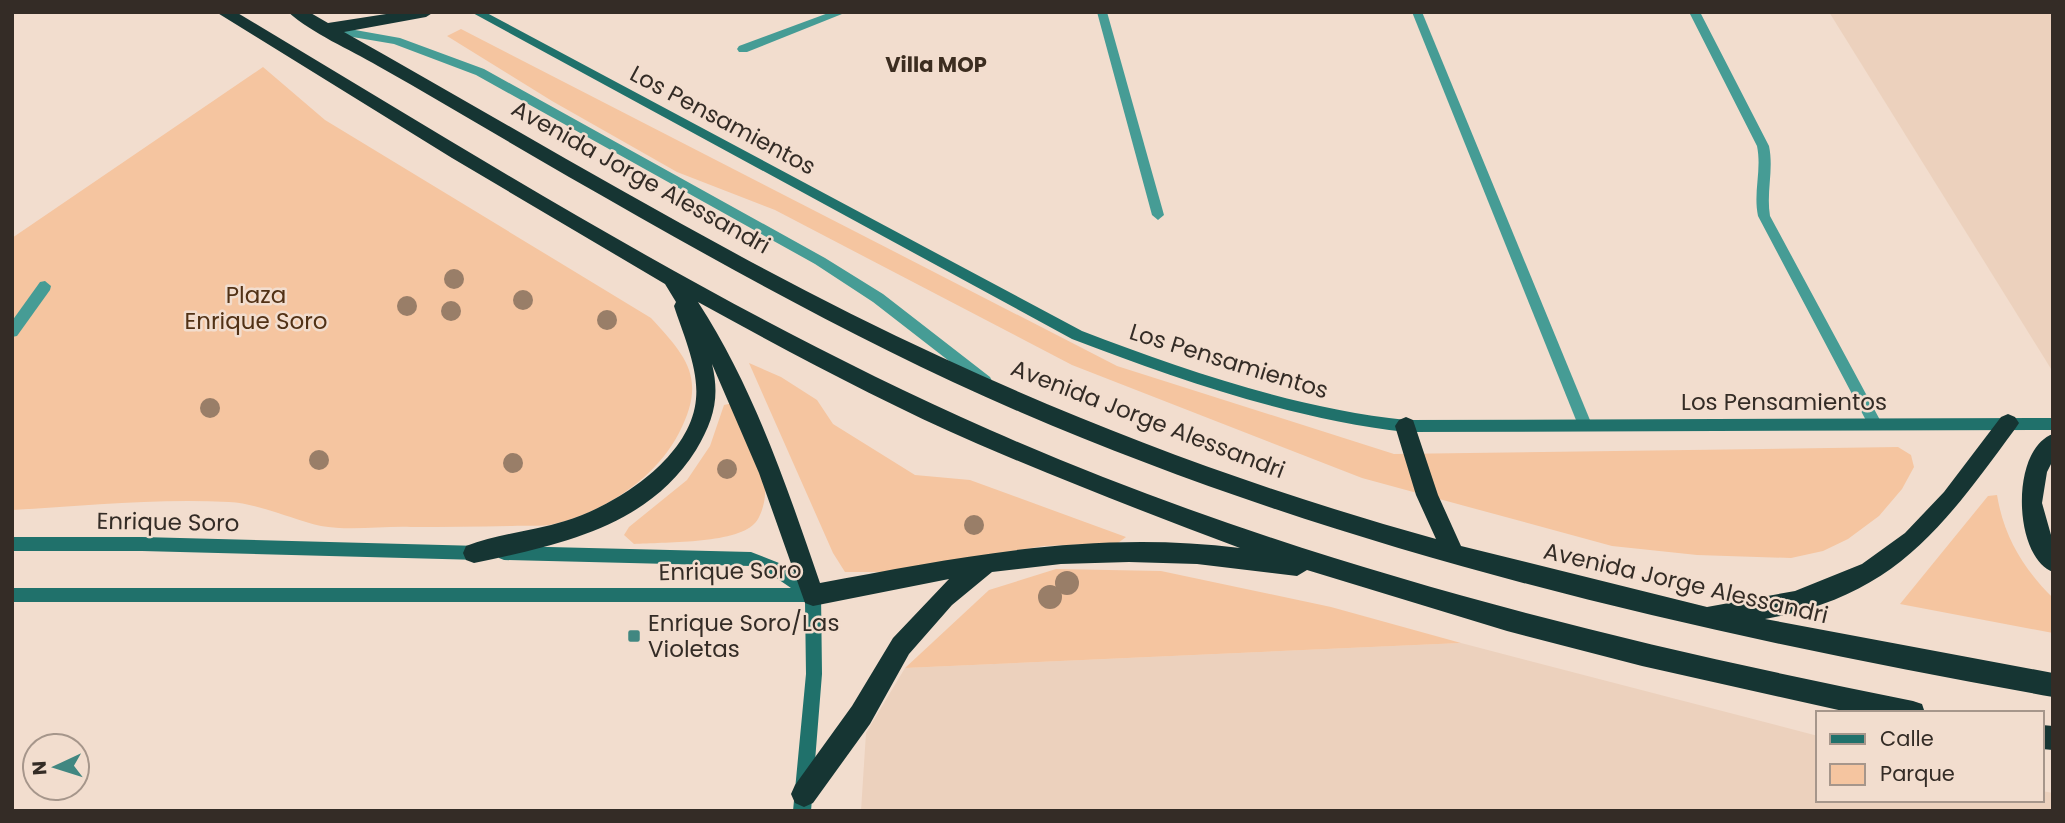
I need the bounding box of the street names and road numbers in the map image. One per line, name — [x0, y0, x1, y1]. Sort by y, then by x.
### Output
street label: Los Pensamientos — [625, 57, 821, 183]
street label: Avenida Jorge Alessandri — [506, 92, 776, 262]
street label: Los Pensamientos — [1126, 316, 1332, 406]
street label: Avenida Jorge Alessandri — [1006, 352, 1290, 486]
street label: Los Pensamientos — [1681, 386, 1887, 418]
street label: Enrique Soro — [96, 505, 240, 539]
street label: Avenida Jorge Alessandri — [1541, 535, 1831, 631]
street label: Enrique Soro — [658, 554, 802, 588]

